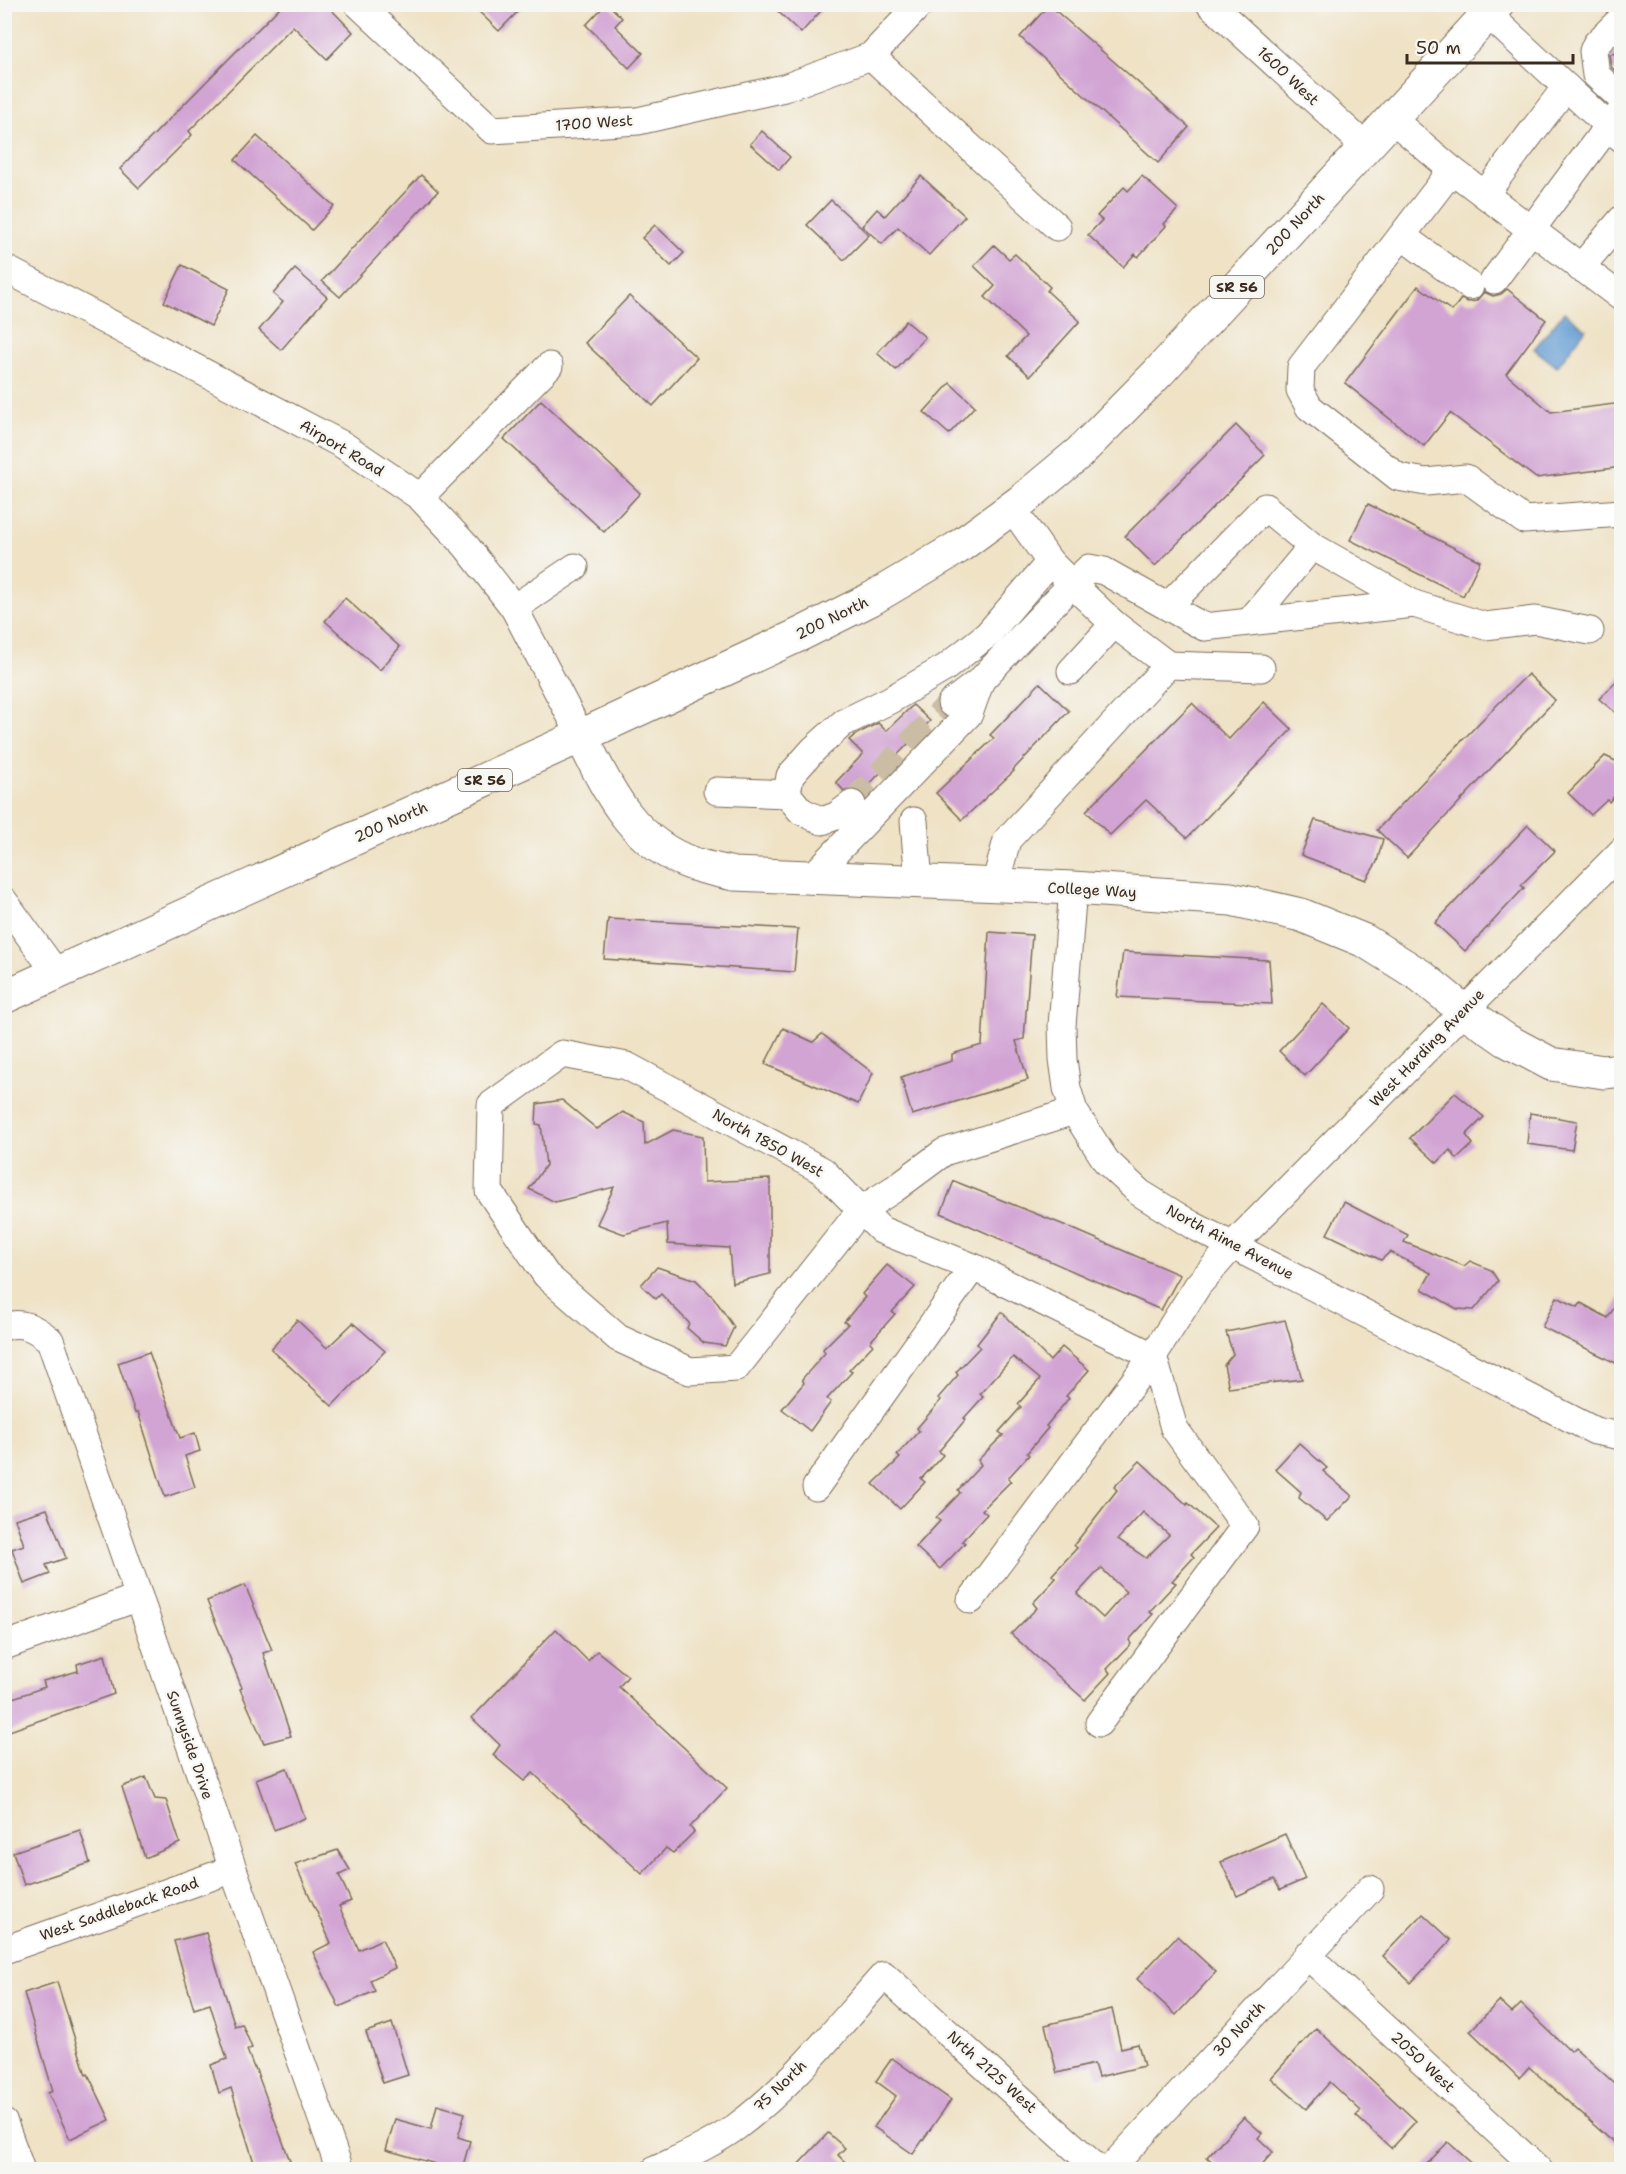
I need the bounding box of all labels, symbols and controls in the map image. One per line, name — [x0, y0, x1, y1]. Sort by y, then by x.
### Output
scale bar — [1407, 27, 1574, 65]
text: 50 m — [1416, 36, 1461, 60]
street label: 1600 West — [1253, 42, 1323, 110]
street label: 1700 West — [555, 110, 633, 136]
street label: 200 North — [1261, 188, 1329, 260]
road number: SR 56 — [1210, 276, 1264, 298]
street label: Airport Road — [296, 415, 388, 481]
street label: 200 North — [792, 592, 872, 644]
road number: SR 56 — [458, 769, 512, 791]
street label: 200 North — [351, 797, 431, 847]
street label: College Way — [1047, 878, 1137, 902]
street label: West Harding Avenue — [1365, 985, 1489, 1111]
street label: North 1850 West — [709, 1104, 827, 1182]
street label: North Aime Avenue — [1163, 1200, 1297, 1284]
street label: Sunnyside Drive — [162, 1688, 218, 1802]
street label: West Saddleback Road — [37, 1872, 201, 1946]
street label: 30 North — [1208, 1997, 1270, 2061]
street label: Nrth 2125 West — [943, 2026, 1041, 2118]
street label: 2050 West — [1387, 2027, 1459, 2097]
street label: 75 North — [749, 2056, 811, 2116]

